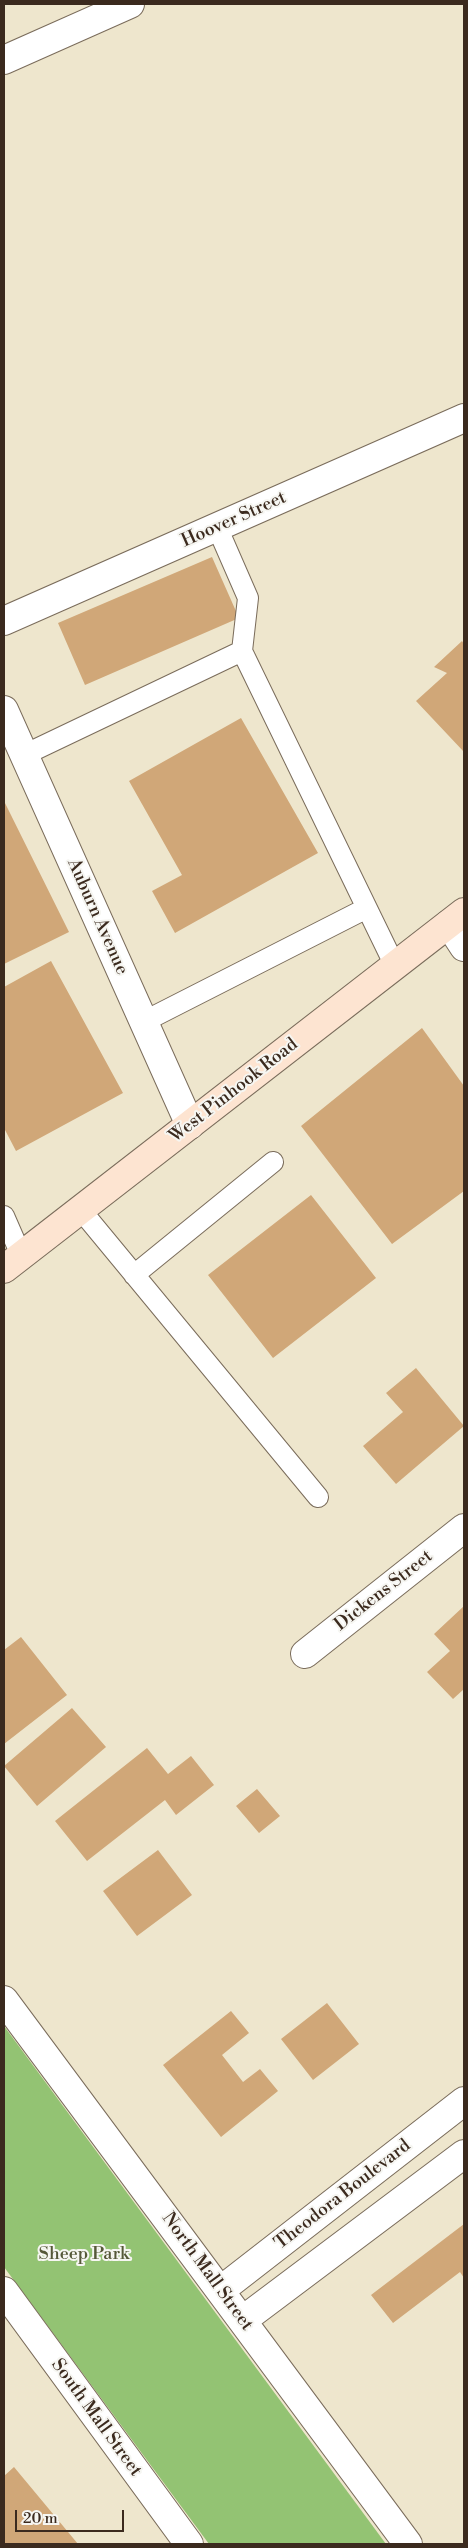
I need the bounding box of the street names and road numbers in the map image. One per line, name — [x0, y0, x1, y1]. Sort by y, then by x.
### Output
street label: Hoover Street — [178, 487, 290, 553]
street label: Auburn Avenue — [62, 856, 132, 978]
street label: West Pinhook Road — [165, 1034, 303, 1148]
street label: Dickens Street — [331, 1546, 437, 1636]
street label: Theodora Boulevard — [271, 2135, 415, 2255]
street label: North Mall Street — [157, 2209, 257, 2335]
street label: South Mall Street — [46, 2355, 146, 2481]

